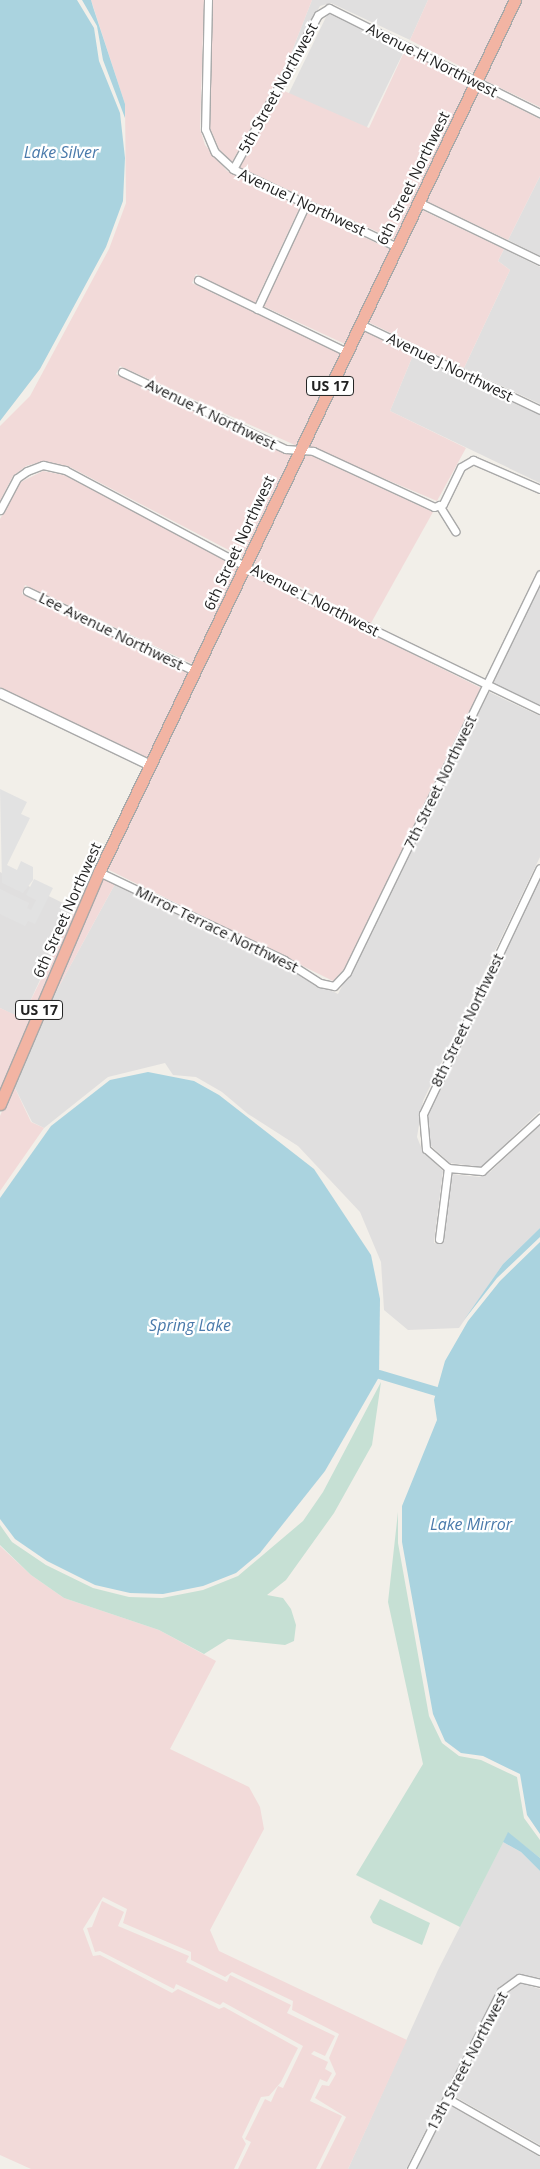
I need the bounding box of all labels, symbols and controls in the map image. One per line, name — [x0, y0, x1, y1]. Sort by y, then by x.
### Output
street label: Avenue H Northwest — [363, 19, 501, 101]
street label: 5th Street Northwest — [235, 20, 321, 156]
street label: 6th Street Northwest — [373, 108, 453, 248]
water label: Lake Silver — [24, 142, 98, 162]
street label: Avenue I Northwest — [236, 165, 368, 239]
street label: Avenue J Northwest — [384, 329, 516, 405]
road number: US 17 — [305, 374, 355, 398]
street label: Avenue K Northwest — [143, 375, 279, 453]
street label: 6th Street Northwest — [200, 473, 278, 613]
street label: Avenue L Northwest — [248, 560, 382, 640]
street label: Lee Avenue Northwest — [36, 588, 186, 674]
street label: 7th Street Northwest — [400, 712, 480, 852]
street label: 6th Street Northwest — [29, 839, 105, 981]
street label: Mirror Terrace Northwest — [133, 882, 301, 976]
street label: 8th Street Northwest — [427, 950, 507, 1090]
road number: US 17 — [14, 998, 64, 1022]
water label: Spring Lake — [149, 1315, 231, 1335]
water label: Lake Mirror — [430, 1514, 512, 1534]
street label: 13th Street Northwest — [423, 1988, 511, 2134]

